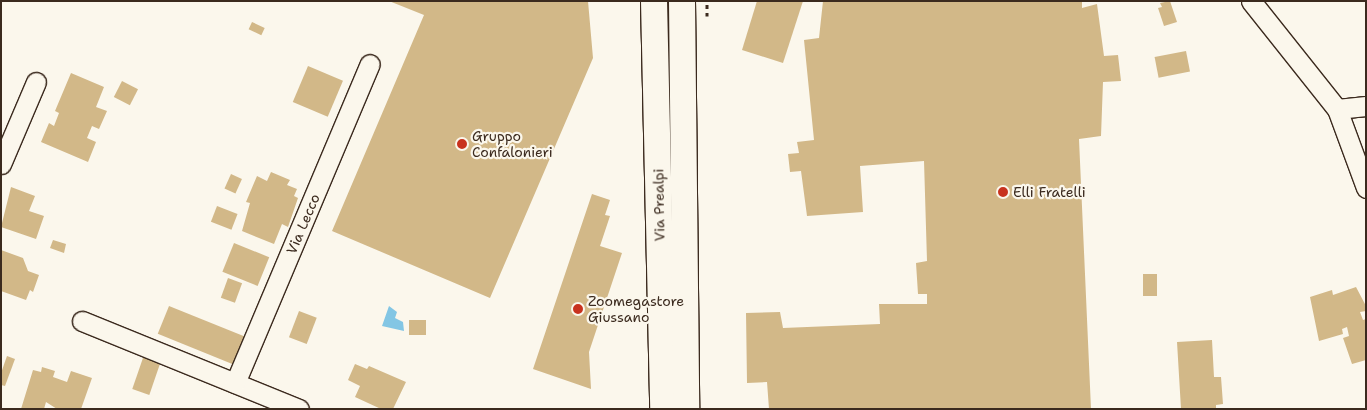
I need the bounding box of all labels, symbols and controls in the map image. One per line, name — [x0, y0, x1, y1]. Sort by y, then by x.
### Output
place label: Gruppo Confalonieri — [472, 128, 553, 160]
marker: Gruppo Confalonieri — [456, 138, 468, 150]
street label: Via Prealpi — [650, 168, 668, 242]
place label: Elli Fratelli — [1013, 184, 1086, 200]
marker: Elli Fratelli — [997, 186, 1009, 198]
street label: Via Lecco — [283, 191, 323, 257]
place label: Zoomegastore Giussano — [588, 293, 684, 326]
marker: Zoomegastore Giussano — [572, 303, 584, 315]

